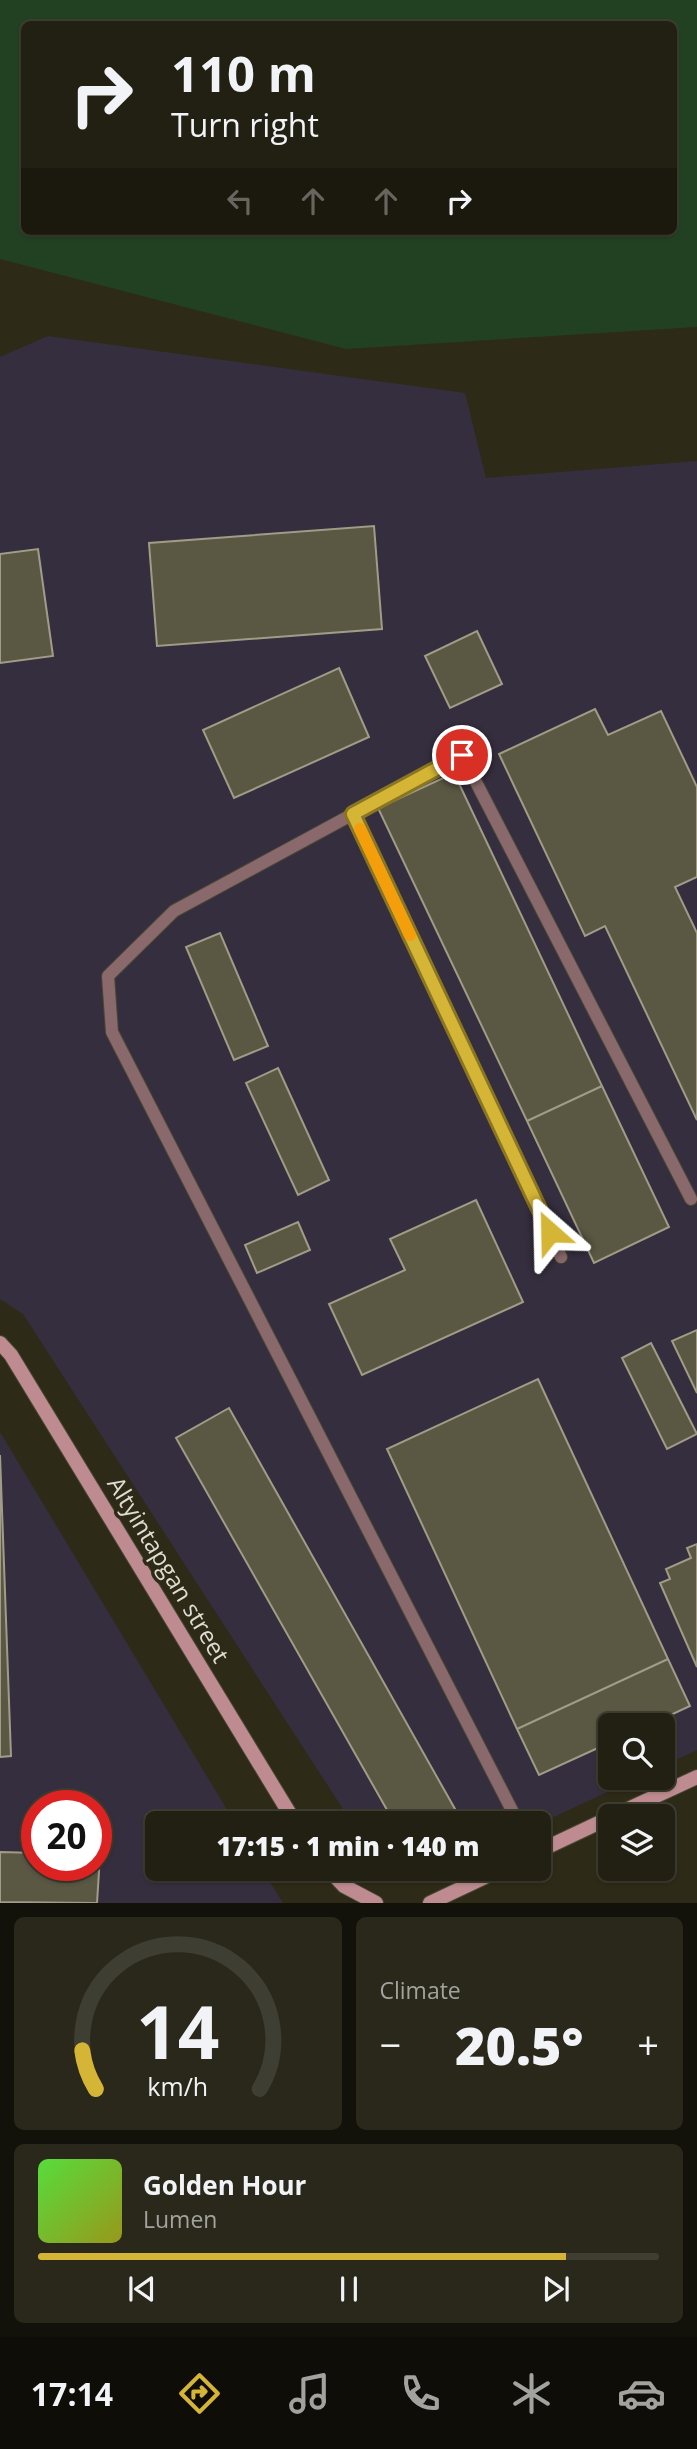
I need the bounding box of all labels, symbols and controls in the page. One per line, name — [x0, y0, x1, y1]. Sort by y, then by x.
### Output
text: 110 m — [171, 40, 316, 106]
icon: right — [56, 49, 147, 140]
text: Turn right — [171, 103, 319, 146]
icon: left — [221, 182, 259, 220]
icon: ahead — [294, 182, 332, 220]
icon: ahead — [367, 182, 405, 220]
icon: right — [440, 182, 478, 220]
pin — [432, 725, 492, 785]
icon: arrive — [443, 736, 481, 774]
position arrow — [513, 1195, 587, 1269]
street label: Altyintapgan street — [101, 1470, 238, 1668]
map controls — [598, 1713, 675, 1881]
button: search — [598, 1713, 675, 1790]
speed limit sign: 20 — [21, 1790, 112, 1881]
button: layers — [598, 1804, 675, 1881]
text: 17:15 · 1 min · 140 m — [217, 1828, 479, 1864]
text: Climate — [380, 1974, 461, 2006]
text: 14 — [136, 1982, 219, 2081]
text: 20.5° — [455, 2009, 583, 2080]
text: − — [380, 2018, 401, 2070]
text: + — [637, 2018, 659, 2070]
text: km/h — [147, 2069, 208, 2103]
text: Golden Hour — [143, 2167, 306, 2203]
text: Lumen — [143, 2203, 217, 2235]
icon: previous — [123, 2270, 161, 2308]
icon: pause — [330, 2270, 368, 2308]
icon: next — [537, 2270, 575, 2308]
icon: directions — [175, 2369, 224, 2418]
icon: music — [285, 2369, 334, 2418]
icon: phone — [396, 2369, 445, 2418]
icon: climate — [507, 2369, 556, 2418]
icon: car — [617, 2369, 666, 2418]
text: 17:14 — [31, 2372, 113, 2415]

